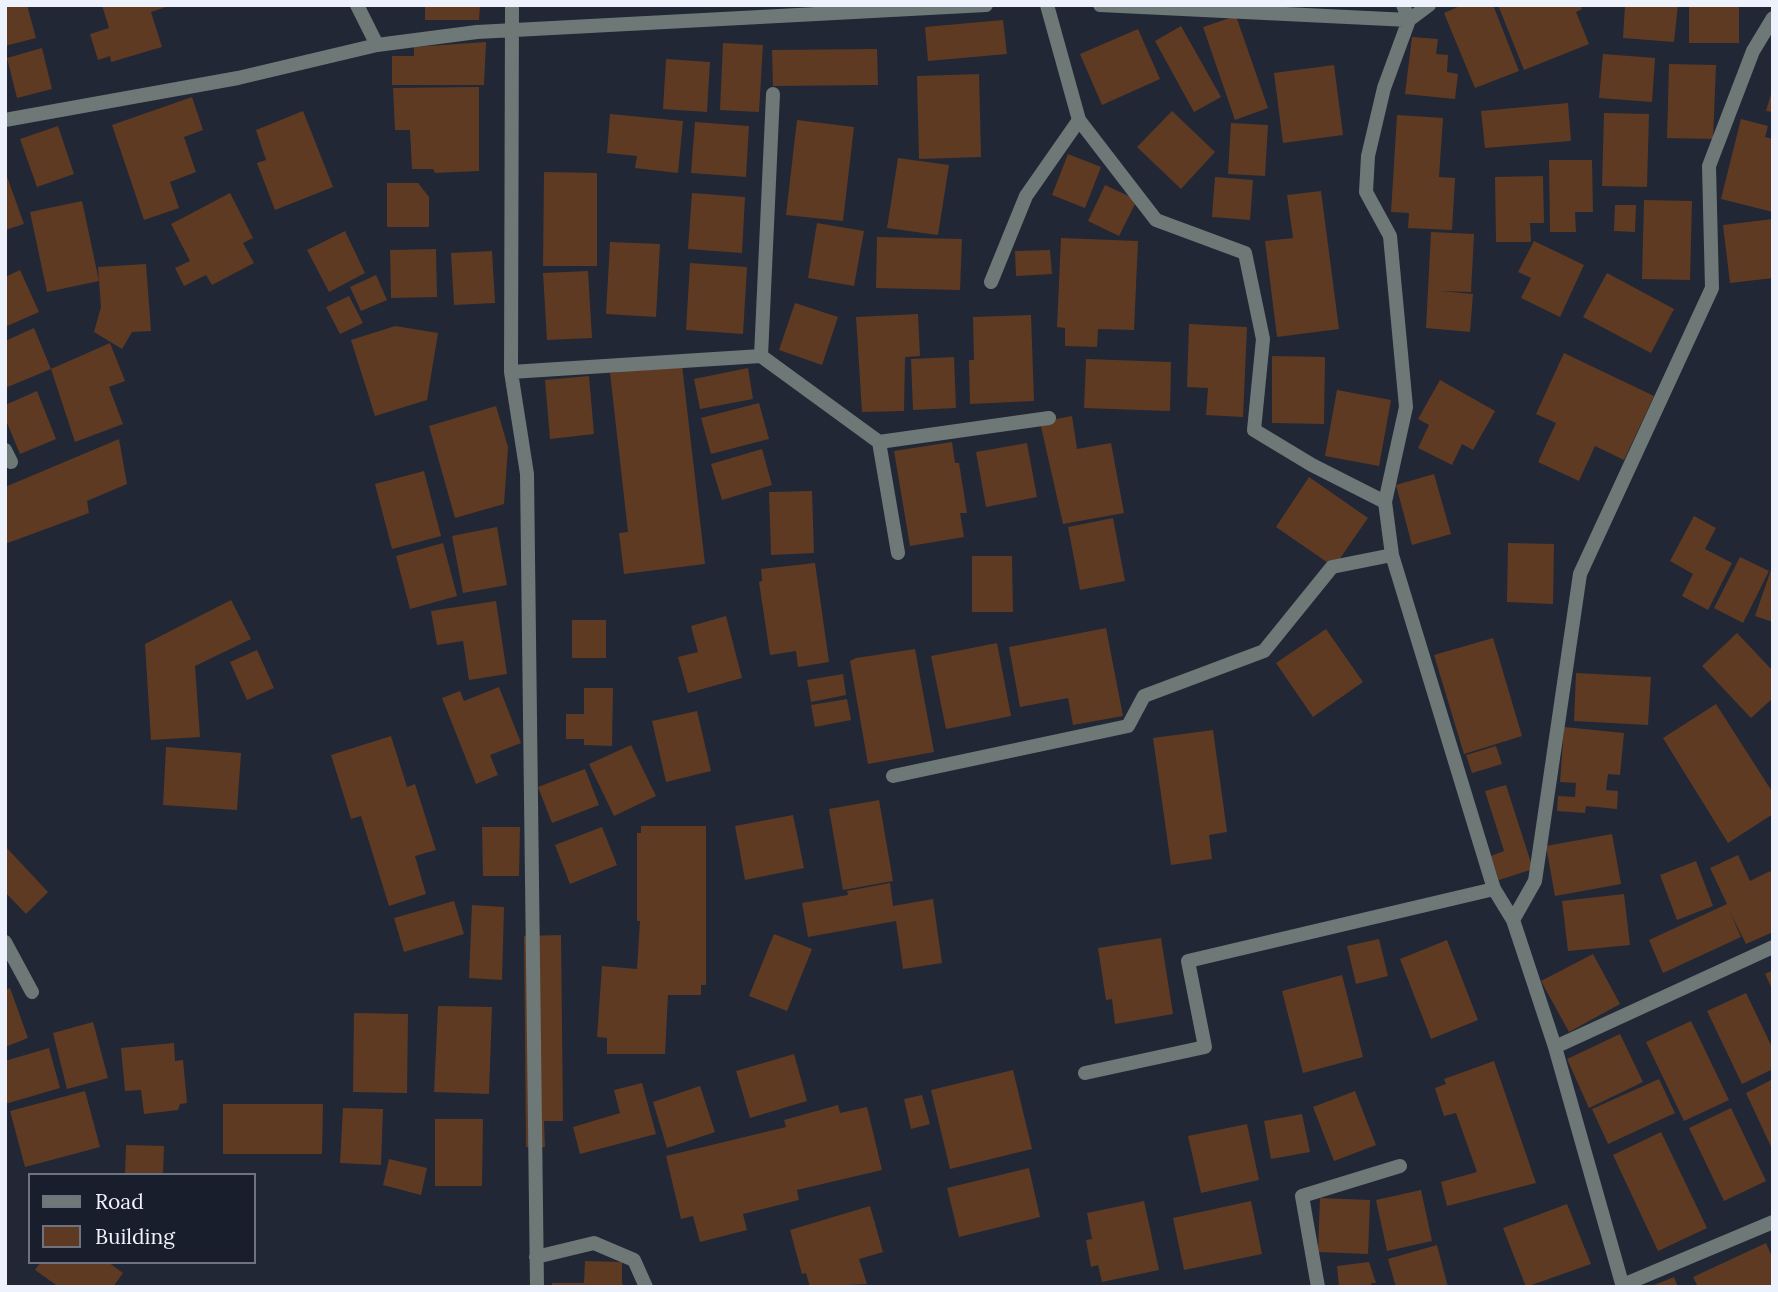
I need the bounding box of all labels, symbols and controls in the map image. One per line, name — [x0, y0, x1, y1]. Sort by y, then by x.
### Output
legend — [28, 1173, 256, 1264]
text: Road — [95, 1188, 144, 1215]
text: Building — [95, 1223, 175, 1250]

